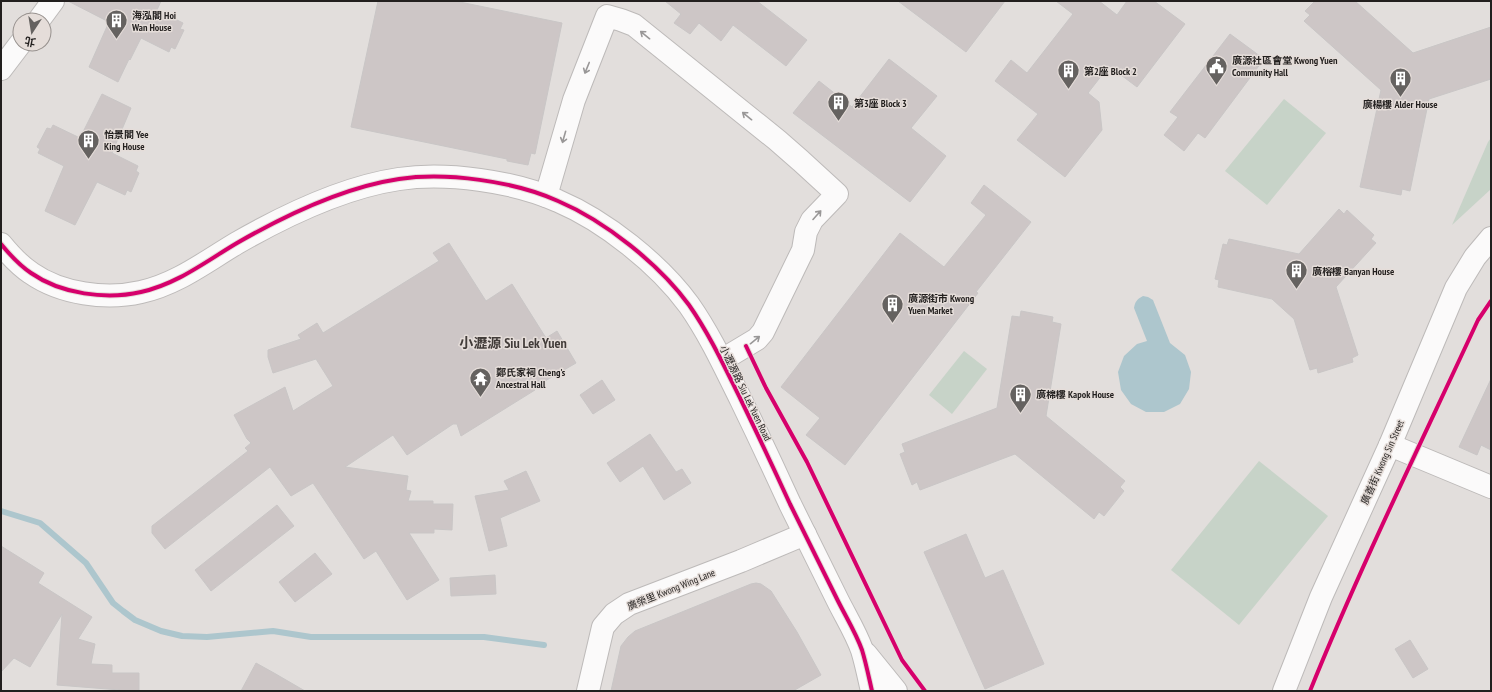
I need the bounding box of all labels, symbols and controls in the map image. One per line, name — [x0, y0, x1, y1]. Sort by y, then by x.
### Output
building icon: 海泓閣 Hoi Wan House — [104, 8, 130, 41]
place label: 海泓閣 Hoi Wan House — [131, 9, 176, 34]
north arrow — [12, 12, 52, 52]
one-way arrow — [640, 30, 651, 39]
text: 北 — [23, 34, 37, 50]
public building icon: 廣源社區會堂 Kwong Yuen Community Hall — [1204, 53, 1230, 86]
place label: 廣源社區會堂 Kwong Yuen Community Hall — [1232, 54, 1338, 79]
building icon: 第2座 Block 2 — [1055, 58, 1081, 91]
one-way arrow — [583, 62, 590, 74]
place label: 第2座 Block 2 — [1084, 65, 1137, 78]
building icon: 廣楊樓 Alder House — [1387, 65, 1413, 98]
building icon: 第3座 Block 3 — [825, 90, 851, 123]
place label: 第3座 Block 3 — [854, 97, 907, 110]
place label: 廣楊樓 Alder House — [1362, 98, 1438, 111]
one-way arrow — [741, 112, 752, 120]
building icon: 怡景閣 Yee King House — [76, 127, 102, 160]
place label: 怡景閣 Yee King House — [104, 128, 149, 153]
one-way arrow — [560, 131, 567, 144]
one-way arrow — [812, 210, 822, 220]
building icon: 廣榕樓 Banyan House — [1284, 258, 1310, 291]
place label: 廣榕樓 Banyan House — [1312, 265, 1394, 278]
building icon: 廣源街市 Kwong Yuen Market — [879, 291, 905, 324]
place label: 廣源街市 Kwong Yuen Market — [907, 292, 975, 317]
district label: 小瀝源 Siu Lek Yuen — [459, 334, 567, 352]
one-way arrow — [749, 335, 760, 344]
street label: 小瀝源路 Siu Lek Yuen Road — [717, 343, 774, 443]
temple icon: 鄭氏家祠 Cheng's Ancestral Hall — [468, 365, 494, 398]
place label: 鄭氏家祠 Cheng's Ancestral Hall — [495, 366, 566, 391]
building icon: 廣棉樓 Kapok House — [1008, 381, 1034, 414]
place label: 廣棉樓 Kapok House — [1036, 388, 1114, 401]
street label: 廣善街 Kwong Sin Street — [1358, 418, 1407, 507]
street label: 廣榮里 Kwong Wing Lane — [625, 566, 717, 613]

